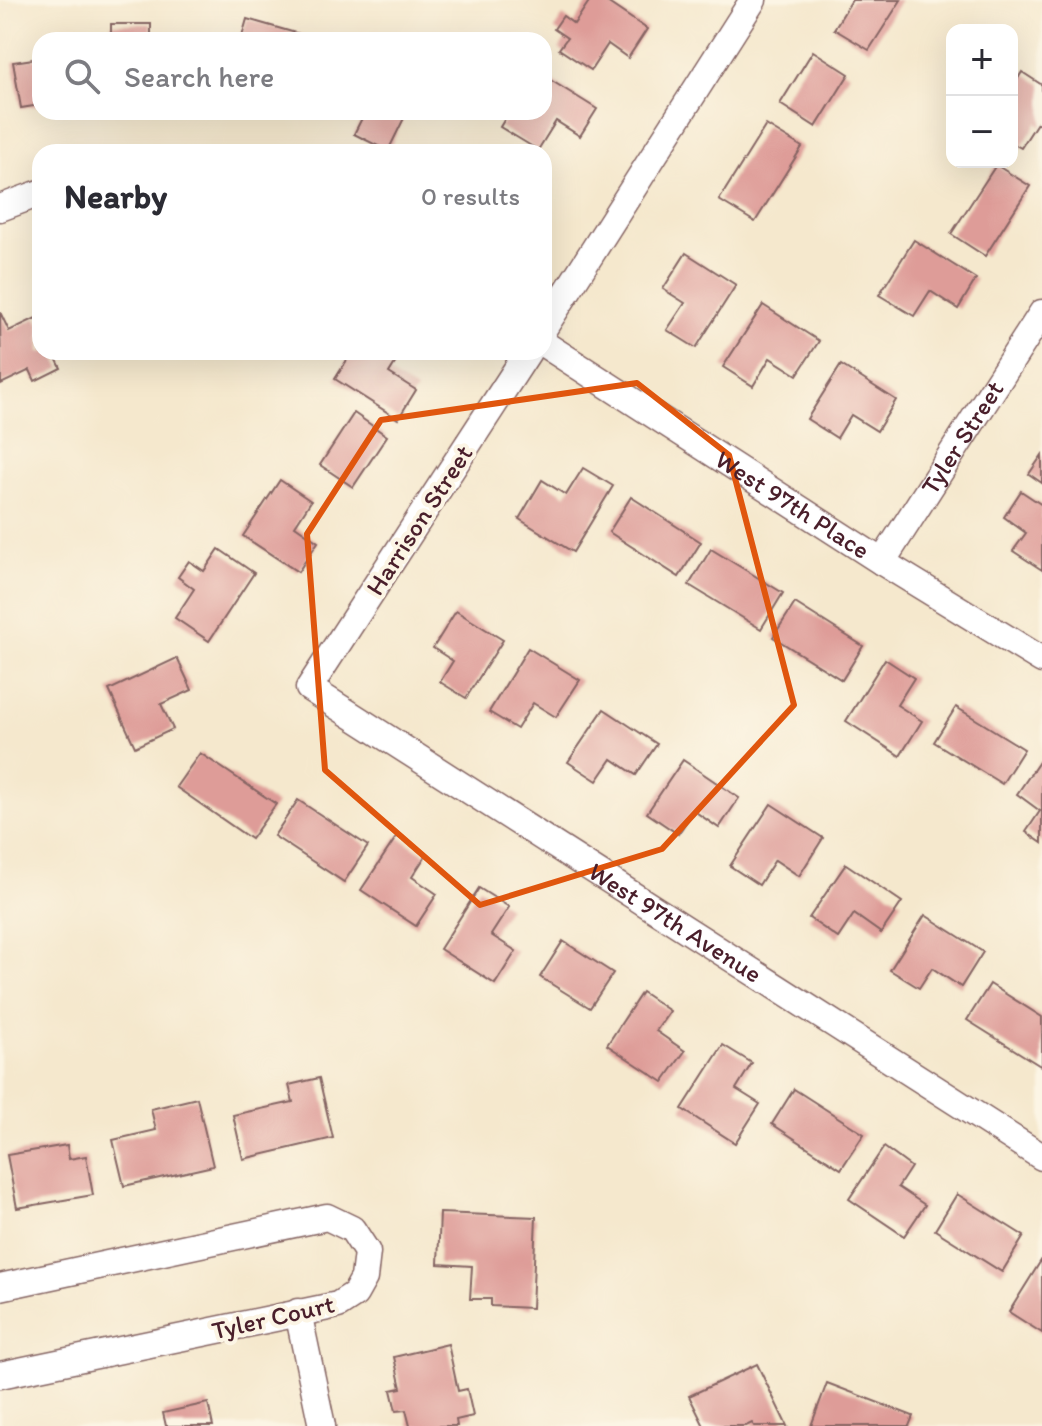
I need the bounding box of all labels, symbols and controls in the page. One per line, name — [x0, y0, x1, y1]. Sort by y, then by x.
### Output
map controls — [946, 24, 1018, 168]
button: + — [946, 24, 1018, 96]
search box — [32, 32, 552, 120]
icon: search — [60, 54, 104, 98]
text: Search here — [124, 58, 274, 95]
button: − — [946, 96, 1018, 168]
text: Nearby — [64, 176, 167, 217]
text: 0 results — [421, 180, 520, 212]
street label: Tyler Street — [914, 374, 1010, 500]
street label: Harrison Street — [358, 439, 480, 601]
street label: West 97th Place — [710, 443, 876, 566]
street label: West 97th Avenue — [583, 855, 768, 990]
street label: Tyler Court — [209, 1287, 338, 1347]

